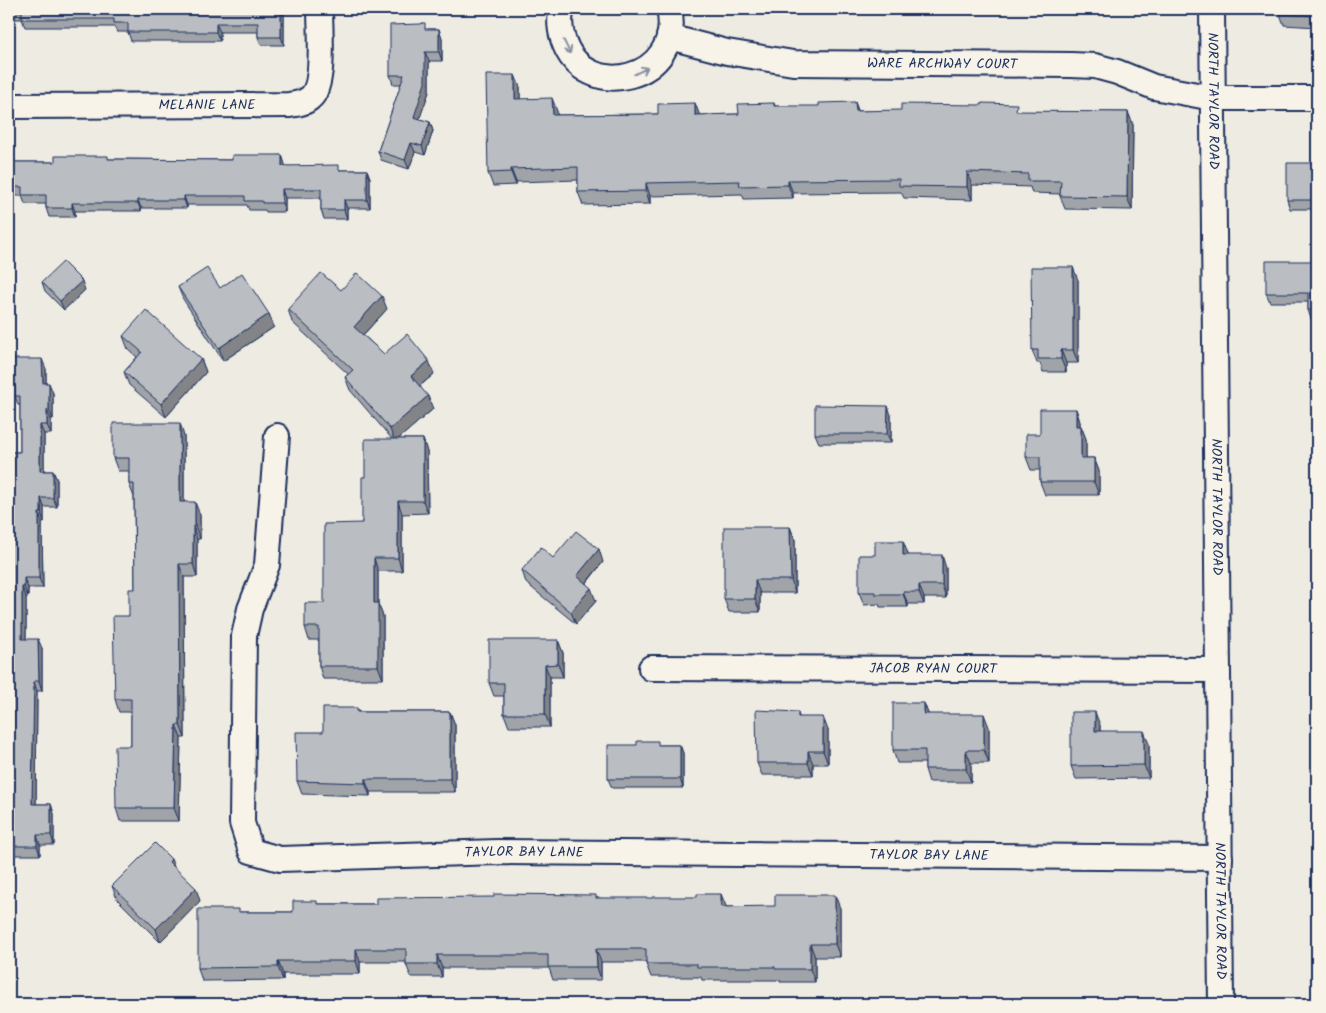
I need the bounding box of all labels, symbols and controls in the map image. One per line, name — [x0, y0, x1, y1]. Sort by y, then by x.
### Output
street label: NORTH TAYLOR ROAD — [1201, 32, 1224, 170]
one-way arrow — [562, 39, 572, 54]
street label: WARE ARCHWAY COURT — [867, 53, 1019, 76]
one-way arrow — [633, 66, 648, 76]
street label: MELANIE LANE — [158, 94, 256, 116]
street label: NORTH TAYLOR ROAD — [1205, 438, 1228, 576]
street label: JACOB RYAN COURT — [869, 658, 998, 680]
street label: TAYLOR BAY LANE — [464, 841, 585, 864]
street label: NORTH TAYLOR ROAD — [1209, 842, 1232, 980]
street label: TAYLOR BAY LANE — [870, 844, 990, 867]

